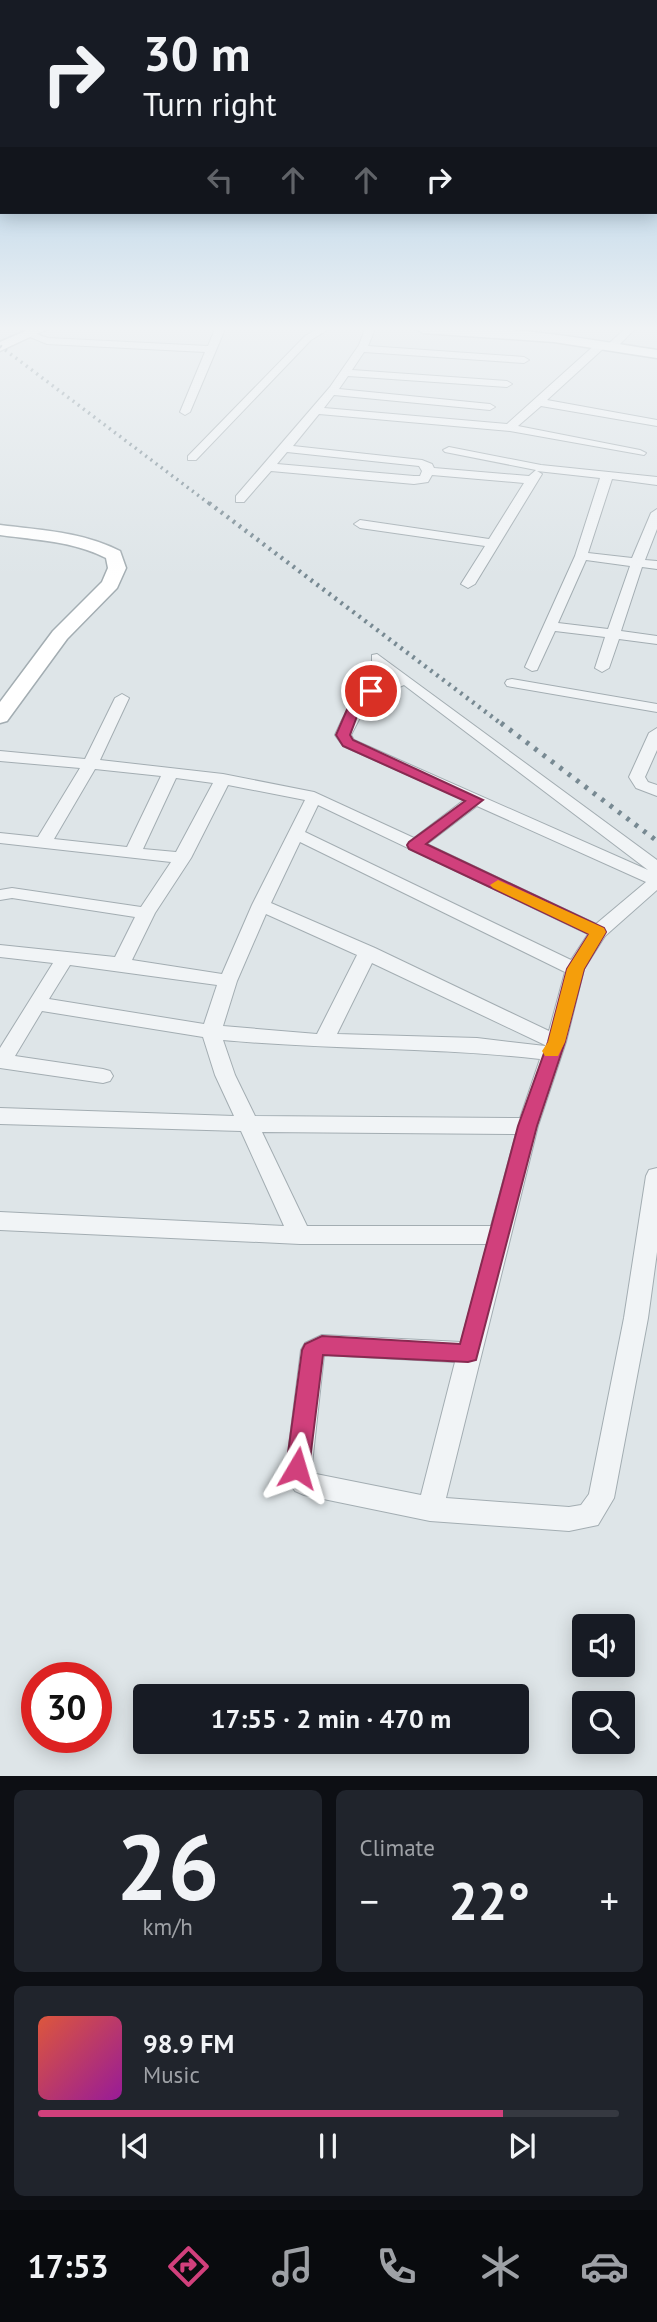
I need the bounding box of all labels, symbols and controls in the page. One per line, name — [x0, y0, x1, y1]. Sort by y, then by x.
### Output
text: 30 m — [143, 21, 250, 85]
icon: right — [28, 28, 119, 119]
text: Turn right — [143, 83, 277, 125]
icon: left — [201, 161, 239, 199]
icon: ahead — [274, 161, 312, 199]
icon: ahead — [347, 161, 385, 199]
icon: right — [420, 161, 458, 199]
pin — [341, 661, 401, 721]
icon: arrive — [352, 672, 390, 710]
position arrow — [260, 1431, 334, 1505]
map controls — [572, 1614, 635, 1754]
button: sound — [572, 1614, 635, 1677]
speed limit sign: 30 — [21, 1662, 112, 1753]
button: search — [572, 1691, 635, 1754]
text: 17:55 · 2 min · 470 m — [211, 1702, 451, 1735]
text: 26 — [116, 1807, 219, 1925]
text: Climate — [360, 1833, 435, 1862]
text: 22° — [448, 1867, 530, 1934]
text: − — [360, 1876, 379, 1925]
text: + — [600, 1876, 619, 1925]
text: km/h — [143, 1912, 193, 1941]
text: 98.9 FM — [143, 2027, 234, 2060]
text: Music — [143, 2060, 200, 2089]
icon: previous — [116, 2127, 154, 2165]
icon: pause — [309, 2127, 347, 2165]
icon: next — [503, 2127, 541, 2165]
icon: directions — [164, 2242, 213, 2291]
icon: music — [268, 2242, 317, 2291]
icon: phone — [372, 2242, 421, 2291]
icon: climate — [476, 2242, 525, 2291]
icon: car — [580, 2242, 629, 2291]
text: 17:53 — [28, 2245, 109, 2287]

